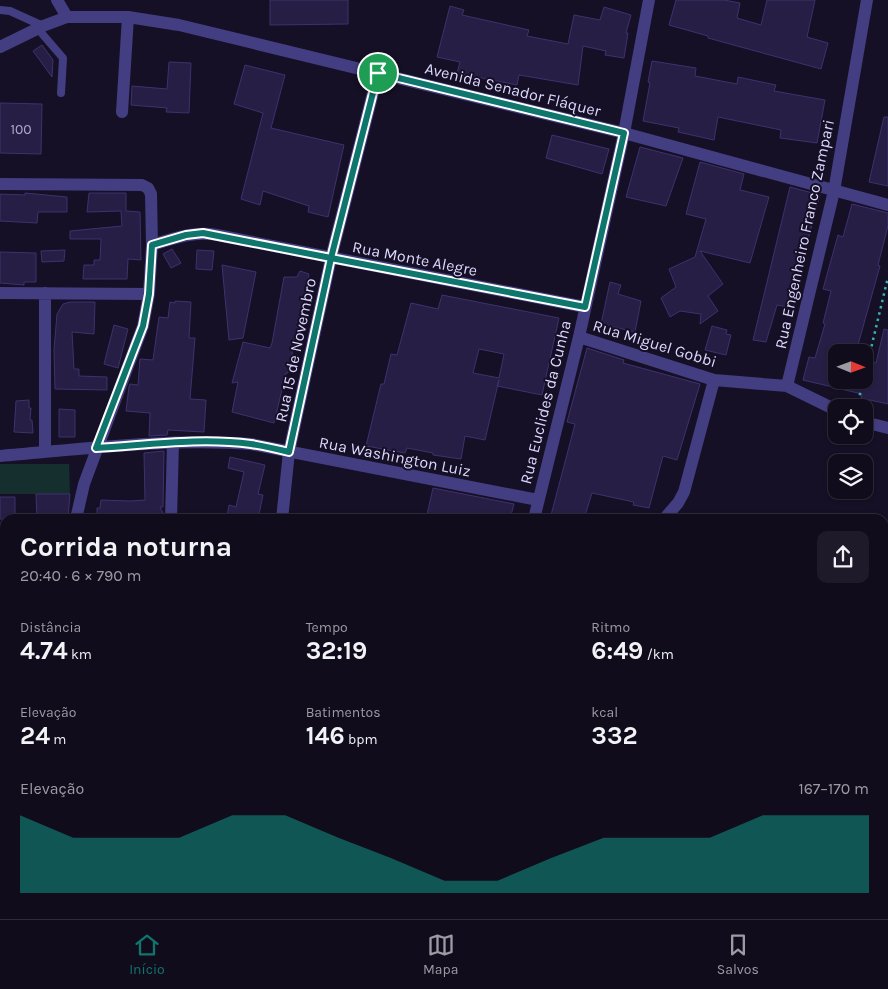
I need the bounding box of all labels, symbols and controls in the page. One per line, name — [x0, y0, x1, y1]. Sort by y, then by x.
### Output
pin — [357, 52, 399, 94]
street label: Avenida Senador Fláquer — [423, 58, 603, 121]
icon: arrive — [364, 59, 392, 87]
street label: Rua Engenheiro Franco Zampari — [771, 118, 838, 351]
house number: 100 — [10, 121, 32, 138]
street label: Rua Monte Alegre — [351, 237, 479, 280]
street label: Rua 15 de Novembro — [271, 276, 320, 424]
street label: Rua Miguel Gobbi — [591, 316, 719, 371]
street label: Rua Euclides da Cunha — [516, 318, 575, 486]
north arrow — [828, 344, 872, 389]
map controls — [828, 344, 873, 499]
button: locate — [828, 399, 873, 444]
street label: Rua Washington Luiz — [318, 432, 472, 481]
button: layers — [828, 454, 873, 499]
text: Corrida noturna — [20, 530, 232, 563]
button: share — [817, 531, 869, 583]
text: 20:40 · 6 × 790 m — [20, 566, 142, 585]
text: Distância — [20, 619, 81, 636]
text: Tempo — [306, 619, 348, 636]
text: Ritmo — [591, 619, 630, 636]
text: 4.74 — [20, 636, 68, 665]
text: 32:19 — [306, 636, 367, 665]
text: 6:49 — [591, 636, 643, 665]
text: km — [68, 646, 92, 663]
text: /km — [643, 646, 674, 663]
text: Elevação — [20, 704, 76, 721]
text: Batimentos — [306, 704, 381, 721]
text: kcal — [591, 704, 618, 721]
text: 24 — [20, 721, 50, 750]
text: 146 — [306, 721, 345, 750]
text: 332 — [591, 721, 638, 750]
text: m — [50, 731, 66, 748]
text: bpm — [345, 731, 378, 748]
text: Elevação — [20, 779, 84, 798]
text: 167–170 m — [798, 779, 869, 798]
tab: Início — [129, 931, 165, 978]
tab: Mapa — [423, 931, 458, 978]
tab: Salvos — [717, 931, 759, 978]

